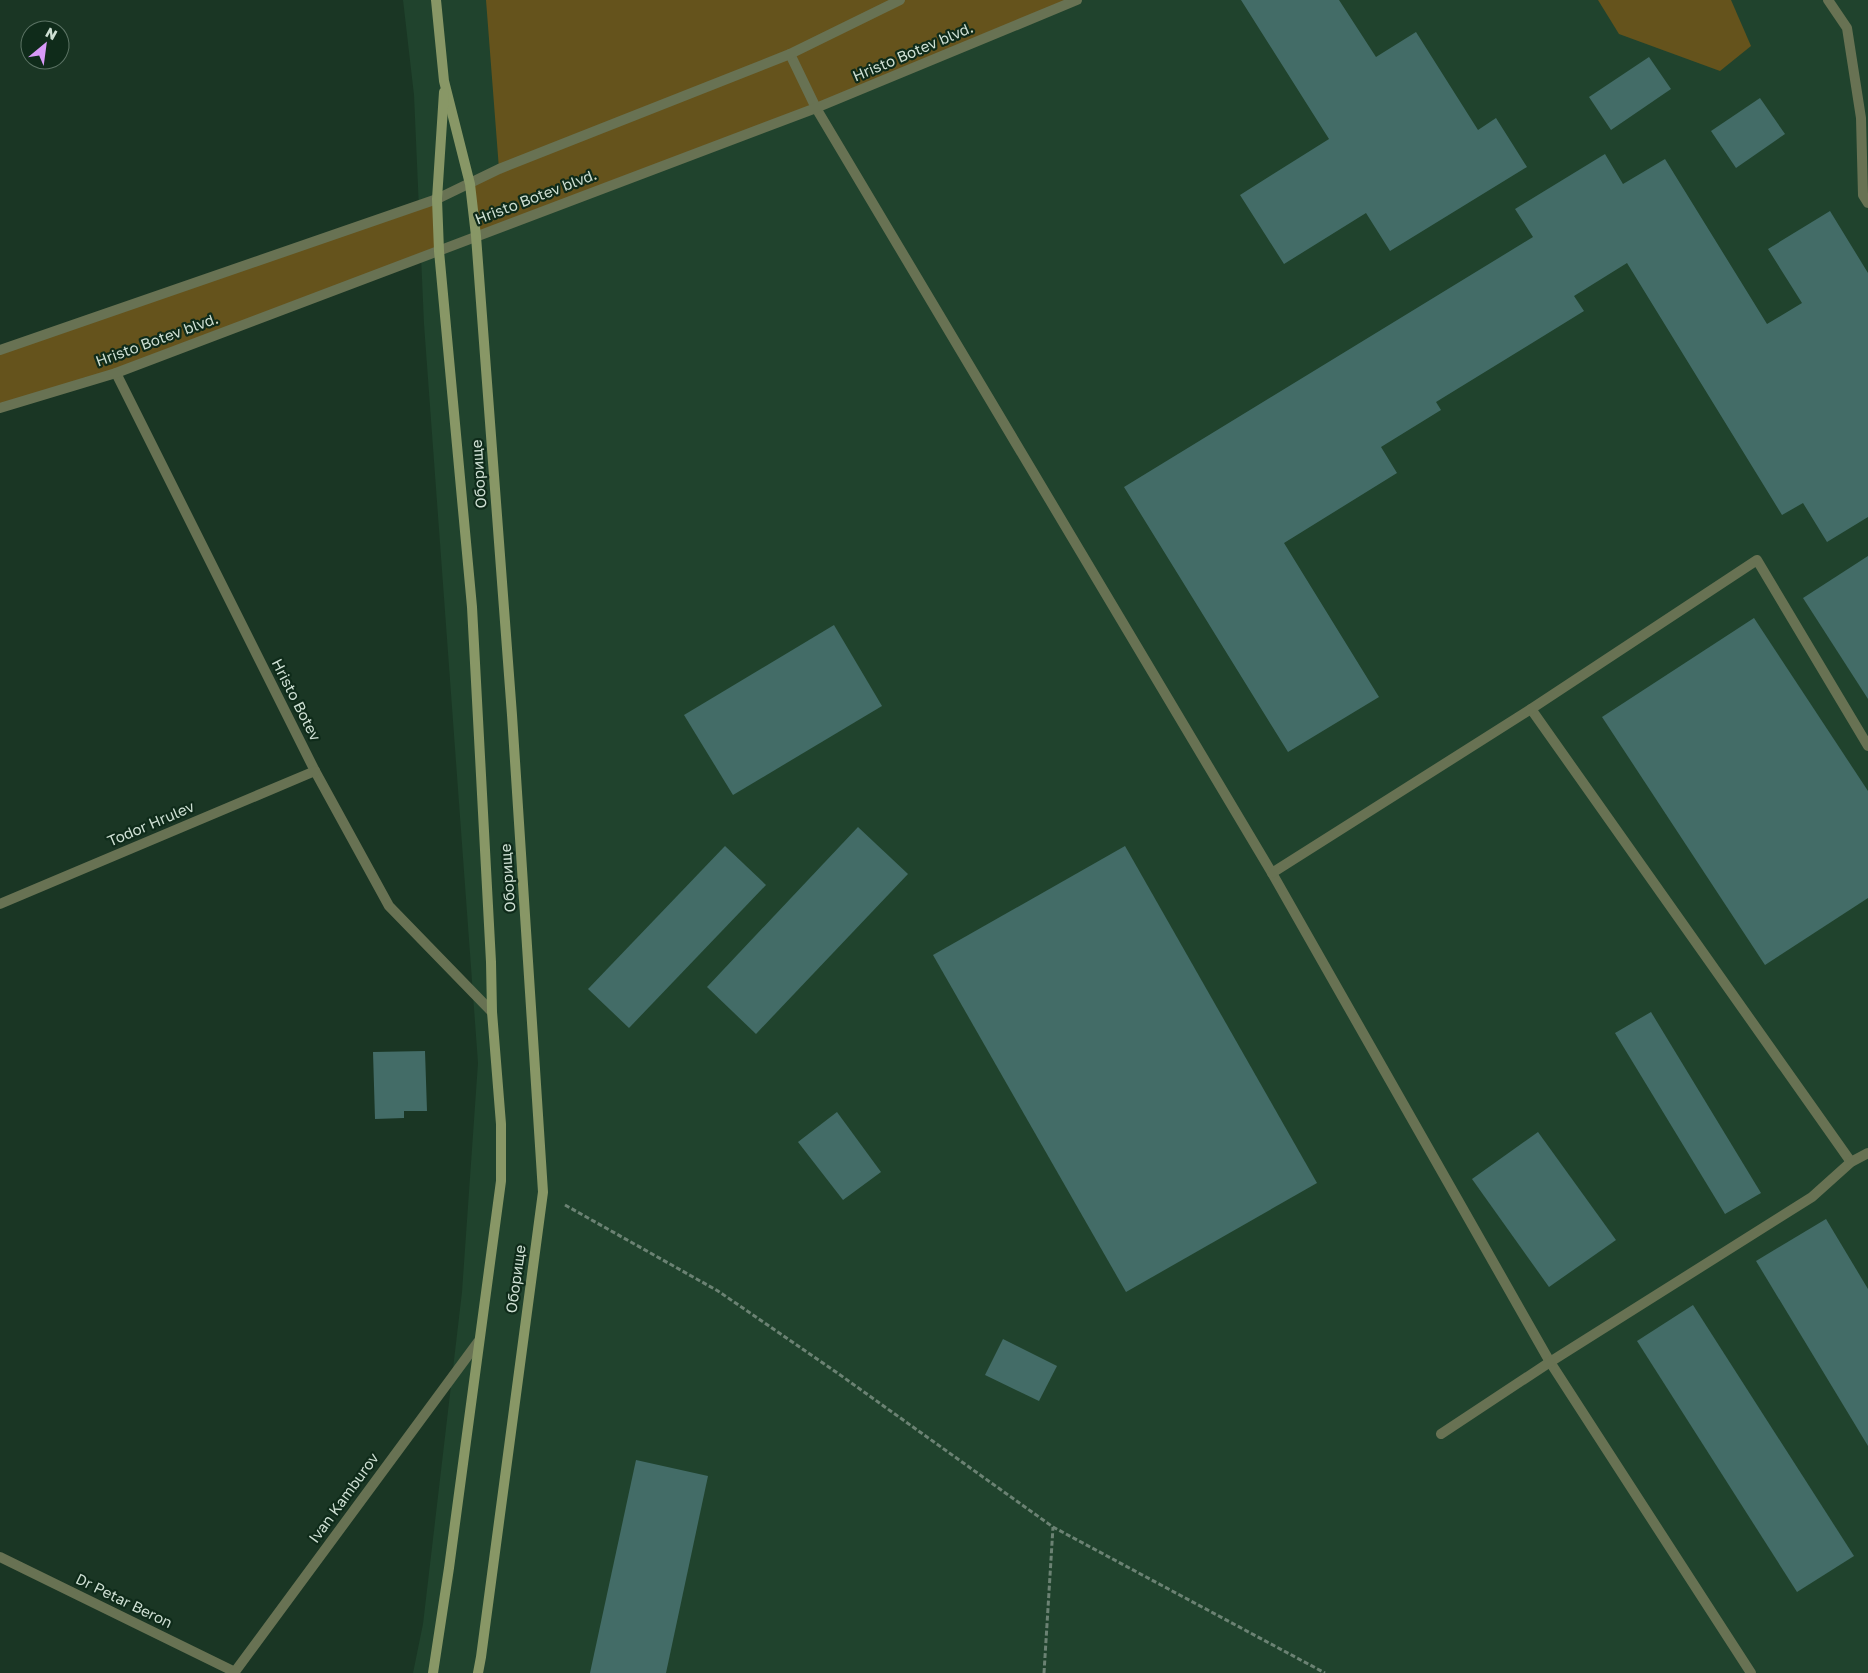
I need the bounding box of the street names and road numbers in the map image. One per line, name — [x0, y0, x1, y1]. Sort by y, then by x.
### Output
street label: Hristo Botev blvd. — [850, 18, 976, 85]
street label: Hristo Botev blvd. — [472, 165, 599, 228]
street label: Hristo Botev blvd. — [93, 309, 220, 370]
street label: Оборище — [467, 439, 489, 509]
street label: Hristo Botev — [268, 655, 326, 744]
street label: Todor Hrulev — [104, 796, 197, 849]
street label: Оборище — [496, 843, 518, 913]
street label: Оборище — [501, 1243, 529, 1314]
street label: Ivan Kamburov — [304, 1448, 382, 1546]
street label: Dr Petar Beron — [73, 1569, 176, 1631]

